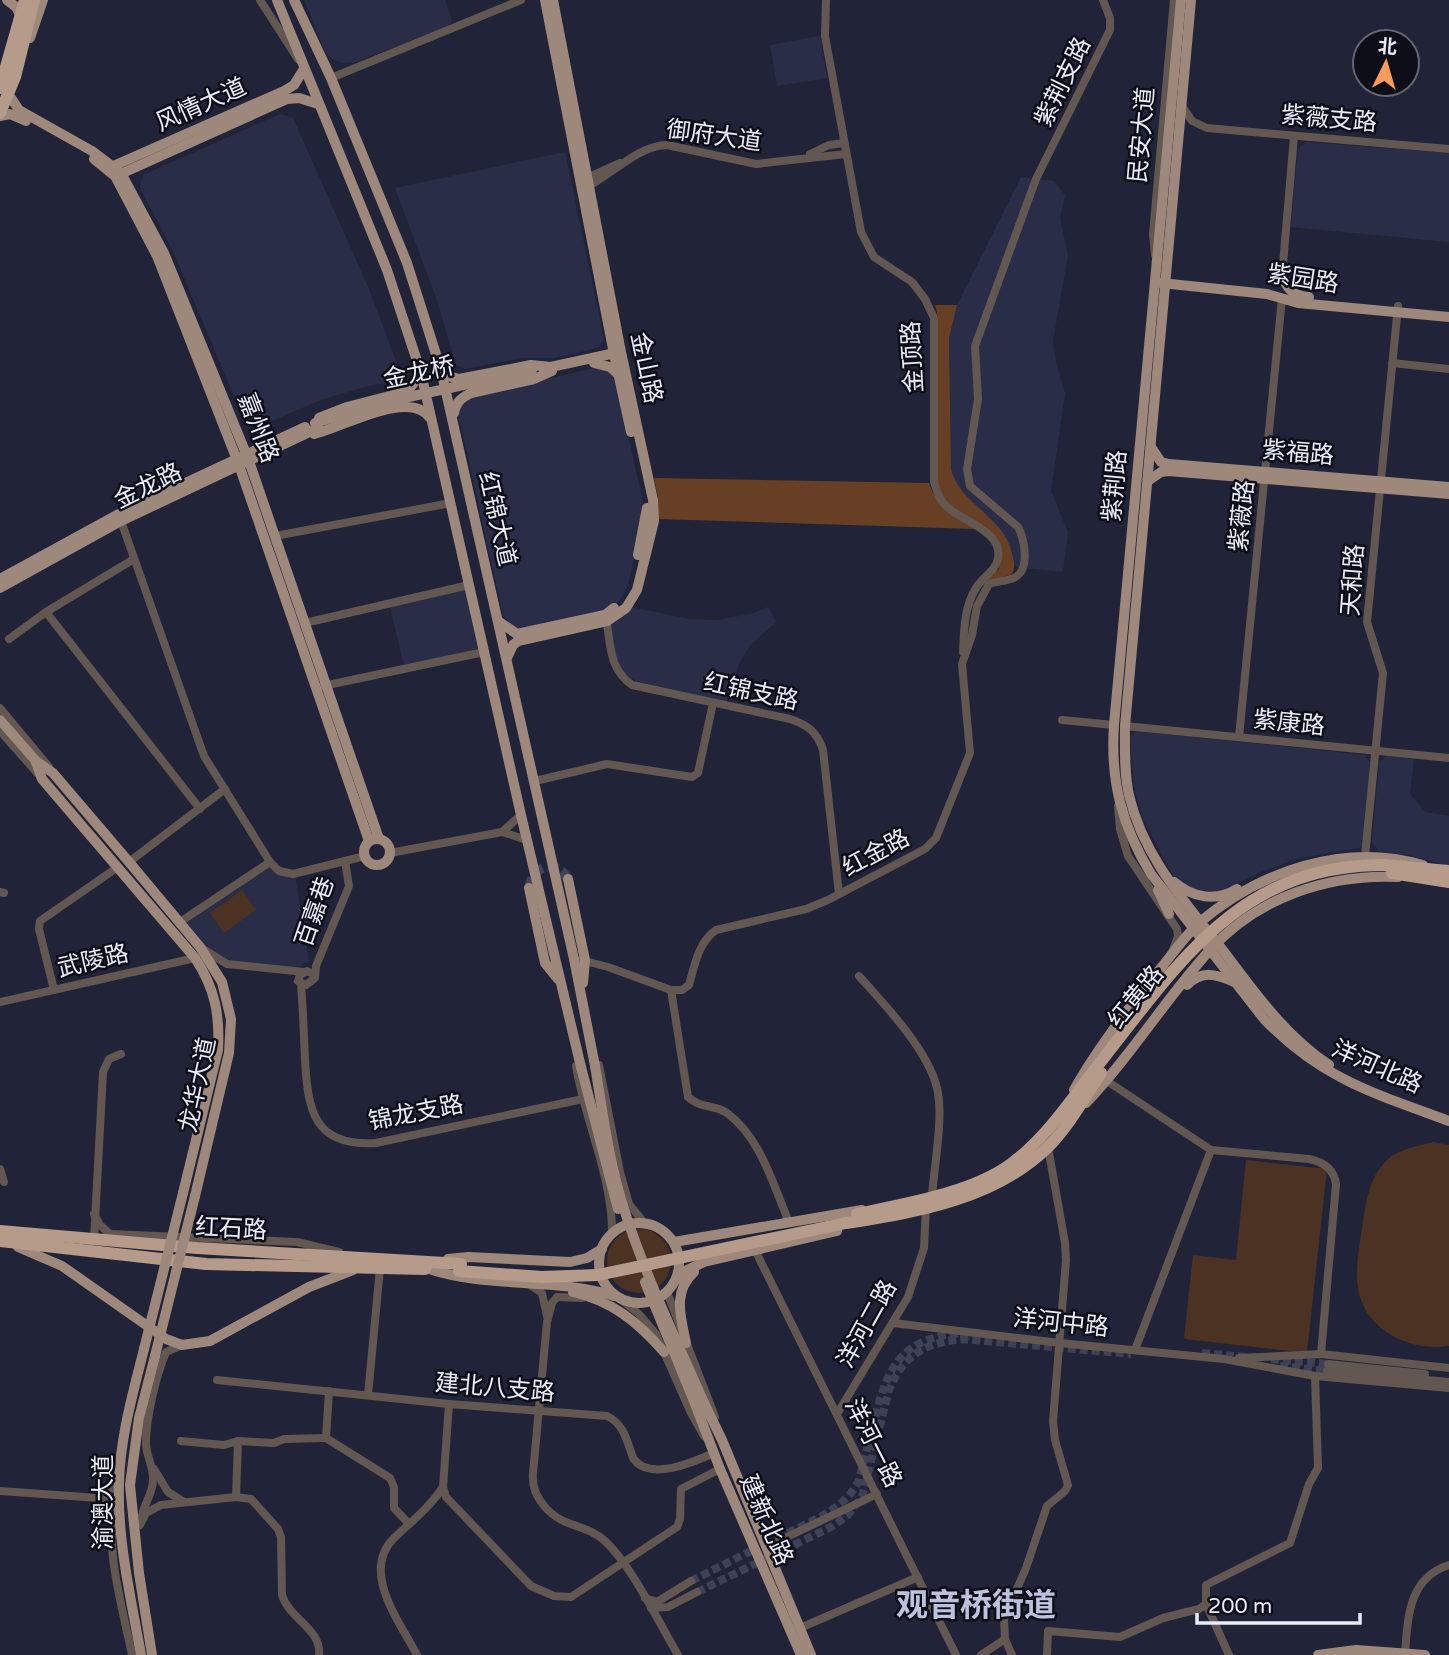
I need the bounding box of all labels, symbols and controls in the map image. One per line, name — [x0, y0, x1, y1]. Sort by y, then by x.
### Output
north arrow — [1351, 28, 1421, 98]
street label: 紫荆支路 — [1029, 33, 1097, 131]
text: 北 — [1377, 35, 1398, 59]
street label: 风情大道 — [151, 72, 251, 138]
street label: 民安大道 — [1123, 86, 1161, 184]
street label: 紫薇支路 — [1280, 100, 1378, 138]
street label: 御府大道 — [664, 115, 764, 157]
street label: 紫园路 — [1265, 259, 1341, 299]
street label: 金顶路 — [897, 320, 929, 394]
street label: 金山路 — [624, 330, 668, 406]
street label: 金龙桥 — [381, 351, 457, 395]
street label: 嘉州路 — [232, 389, 284, 467]
street label: 紫福路 — [1261, 435, 1335, 471]
street label: 紫荆路 — [1097, 449, 1133, 523]
street label: 金龙路 — [109, 457, 187, 515]
street label: 红锦大道 — [472, 469, 522, 569]
street label: 紫薇路 — [1224, 479, 1260, 553]
street label: 天和路 — [1336, 543, 1370, 617]
street label: 红锦支路 — [701, 668, 801, 716]
street label: 紫康路 — [1252, 705, 1326, 741]
street label: 红金路 — [837, 823, 915, 883]
street label: 百嘉巷 — [290, 873, 340, 951]
street label: 武陵路 — [55, 939, 131, 983]
street label: 红黄路 — [1102, 960, 1170, 1034]
street label: 洋河北路 — [1327, 1034, 1427, 1100]
street label: 龙华大道 — [174, 1035, 222, 1135]
street label: 锦龙支路 — [366, 1090, 466, 1136]
street label: 红石路 — [194, 1213, 268, 1245]
street label: 洋河二路 — [831, 1275, 903, 1373]
street label: 洋河中路 — [1012, 1304, 1110, 1342]
street label: 建北八支路 — [434, 1368, 556, 1408]
street label: 洋河一路 — [838, 1394, 908, 1492]
street label: 渝澳大道 — [89, 1454, 118, 1550]
street label: 建新北路 — [733, 1470, 799, 1570]
scale bar — [1197, 1582, 1360, 1626]
district label: 观音桥街道 — [896, 1587, 1056, 1625]
text: 200 m — [1208, 1594, 1272, 1619]

